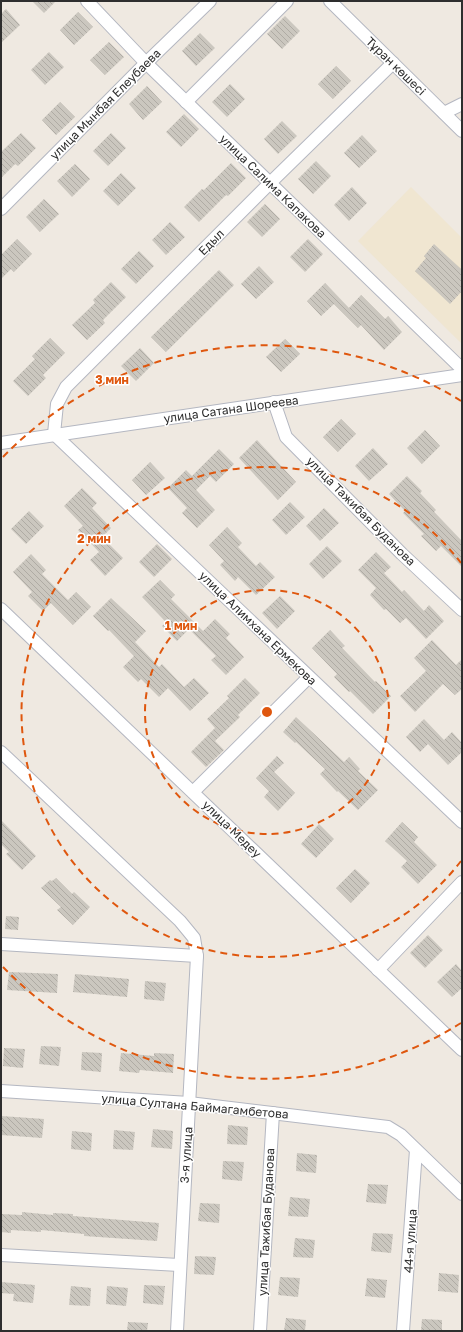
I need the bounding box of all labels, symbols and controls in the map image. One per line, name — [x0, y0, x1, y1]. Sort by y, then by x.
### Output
street label: Тұран көшесі — [363, 34, 429, 98]
street label: улица Мынбая Елеубаева — [46, 45, 164, 163]
street label: улица Салима Капакова — [217, 131, 329, 241]
street label: Едыл — [195, 226, 227, 258]
text: 3 мин — [95, 372, 129, 387]
street label: улица Сатана Шореева — [163, 392, 299, 426]
street label: улица Тажибая Буданова — [303, 453, 419, 569]
text: 2 мин — [77, 531, 111, 546]
street label: улица Алимхана Ермекова — [196, 568, 320, 688]
text: 1 мин — [165, 618, 197, 633]
centre of rings — [260, 705, 274, 719]
street label: улица Медеу — [199, 797, 265, 861]
street label: улица Султана Баймагамбетова — [101, 1090, 289, 1122]
street label: 3-я улица — [177, 1126, 195, 1184]
street label: улица Тажибая Буданова — [255, 1148, 277, 1296]
street label: 44-я улица — [400, 1208, 420, 1274]

